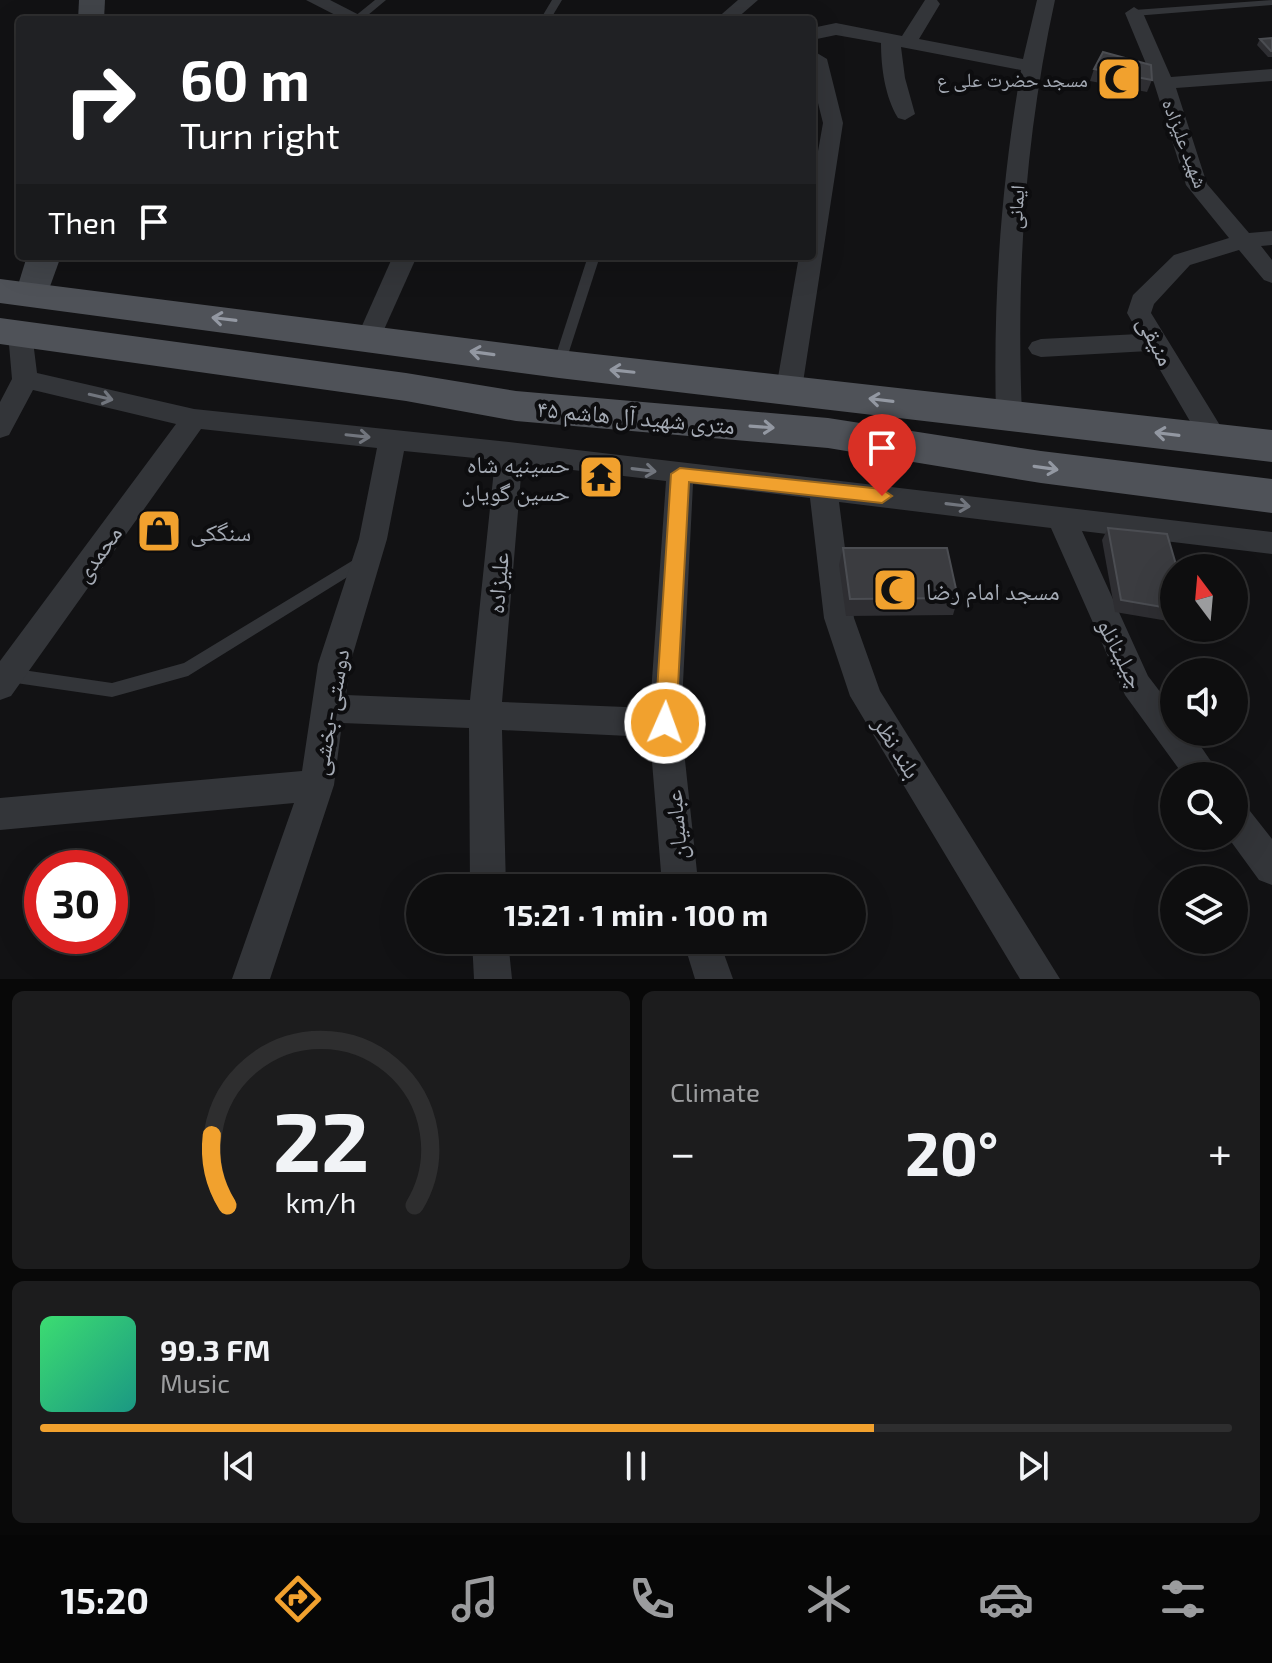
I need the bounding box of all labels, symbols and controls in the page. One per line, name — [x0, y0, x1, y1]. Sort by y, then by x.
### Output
text: 60 m — [180, 45, 310, 112]
icon: right — [48, 48, 152, 152]
mosque icon: مسجد حضرت علی ع — [1095, 55, 1143, 103]
place label: مسجد حضرت علی ع — [937, 67, 1088, 93]
street label: شهید علیزاده — [1157, 95, 1214, 191]
text: Turn right — [180, 113, 340, 156]
street label: ایمانی — [1001, 184, 1030, 230]
icon: arrive — [132, 200, 176, 244]
text: Then — [48, 204, 116, 240]
street label: منیقی — [1131, 310, 1182, 370]
one-way arrow — [212, 311, 237, 326]
one-way arrow — [470, 345, 495, 360]
one-way arrow — [609, 363, 636, 378]
one-way arrow — [88, 391, 114, 406]
street label: ۴۵ متری شهید آل هاشم — [535, 393, 736, 442]
one-way arrow — [868, 393, 895, 408]
pin — [848, 414, 916, 496]
one-way arrow — [748, 420, 775, 435]
icon: arrive — [860, 426, 904, 470]
one-way arrow — [1154, 427, 1181, 442]
one-way arrow — [344, 429, 371, 444]
place label: حسینیه شاه حسین گویان — [461, 449, 570, 507]
temple icon: حسینیه شاه حسین گویان — [577, 453, 625, 501]
one-way arrow — [1033, 461, 1059, 476]
one-way arrow — [630, 462, 657, 477]
one-way arrow — [944, 498, 971, 513]
shop icon: سنگکی — [135, 507, 183, 555]
place label: سنگکی — [190, 517, 251, 547]
street label: محمدی — [67, 519, 128, 588]
street label: علیزاده — [480, 551, 515, 615]
north arrow — [1160, 554, 1248, 642]
map controls — [1160, 554, 1248, 954]
mosque icon: مسجد امام رضا — [871, 566, 919, 614]
place label: مسجد امام رضا — [926, 576, 1060, 608]
street label: چیلینانلو — [1091, 613, 1152, 693]
street label: دوستی-بخشی — [304, 647, 355, 778]
button: sound — [1160, 658, 1248, 746]
position arrow — [623, 681, 707, 765]
street label: بلند نظر — [867, 710, 928, 784]
button: search — [1160, 762, 1248, 850]
street label: عباسیان — [658, 789, 693, 861]
speed limit sign: 30 — [24, 850, 128, 954]
button: layers — [1160, 866, 1248, 954]
text: 15:21 · 1 min · 100 m — [504, 896, 768, 932]
text: Climate — [670, 1076, 760, 1107]
text: 22 — [273, 1089, 369, 1189]
text: 20° — [905, 1116, 998, 1188]
text: − — [670, 1125, 696, 1178]
text: + — [1208, 1125, 1232, 1178]
text: km/h — [286, 1184, 356, 1219]
text: 99.3 FM — [160, 1331, 270, 1367]
text: Music — [160, 1367, 230, 1398]
icon: previous — [217, 1444, 261, 1488]
icon: pause — [614, 1444, 658, 1488]
icon: next — [1011, 1444, 1055, 1488]
icon: directions — [270, 1571, 326, 1627]
icon: music — [447, 1571, 503, 1627]
icon: phone — [624, 1571, 680, 1627]
icon: climate — [801, 1571, 857, 1627]
icon: car — [978, 1571, 1034, 1627]
icon: filters — [1155, 1571, 1211, 1627]
text: 15:20 — [61, 1578, 149, 1621]

